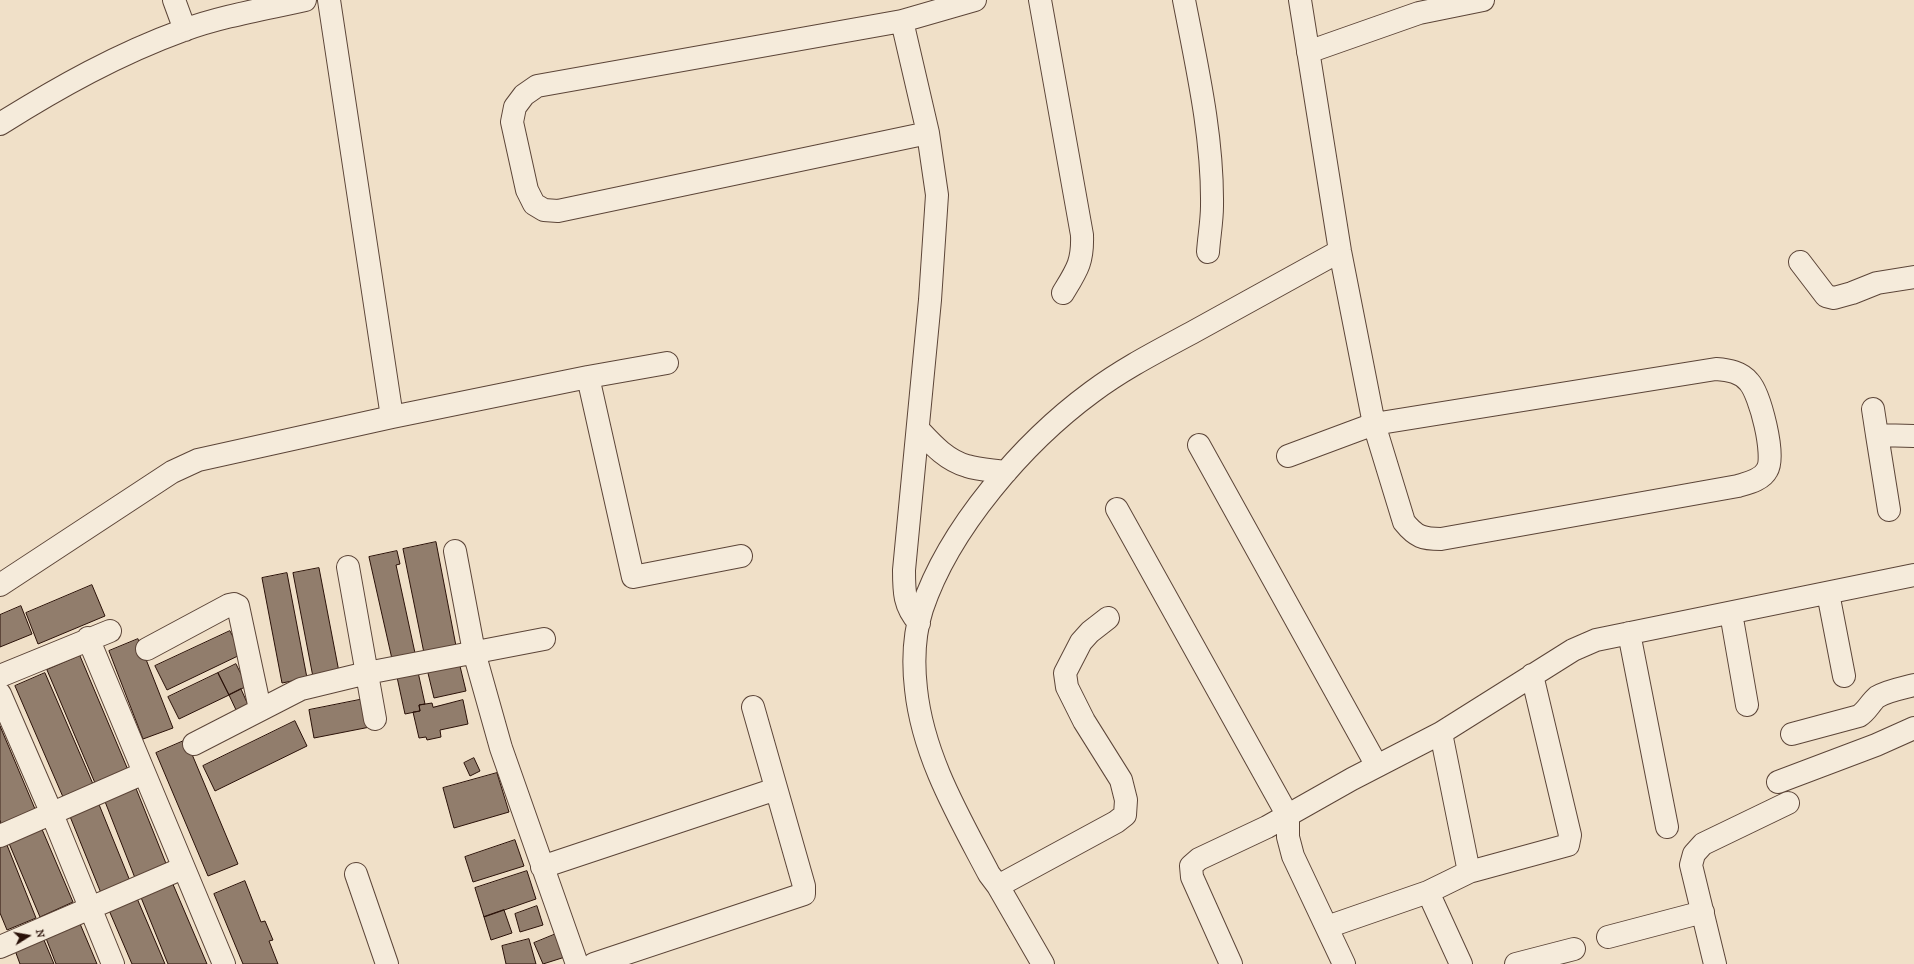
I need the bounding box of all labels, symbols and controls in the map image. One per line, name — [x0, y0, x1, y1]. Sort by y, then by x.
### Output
north arrow — [8, 916, 48, 956]
text: N — [33, 928, 47, 939]

